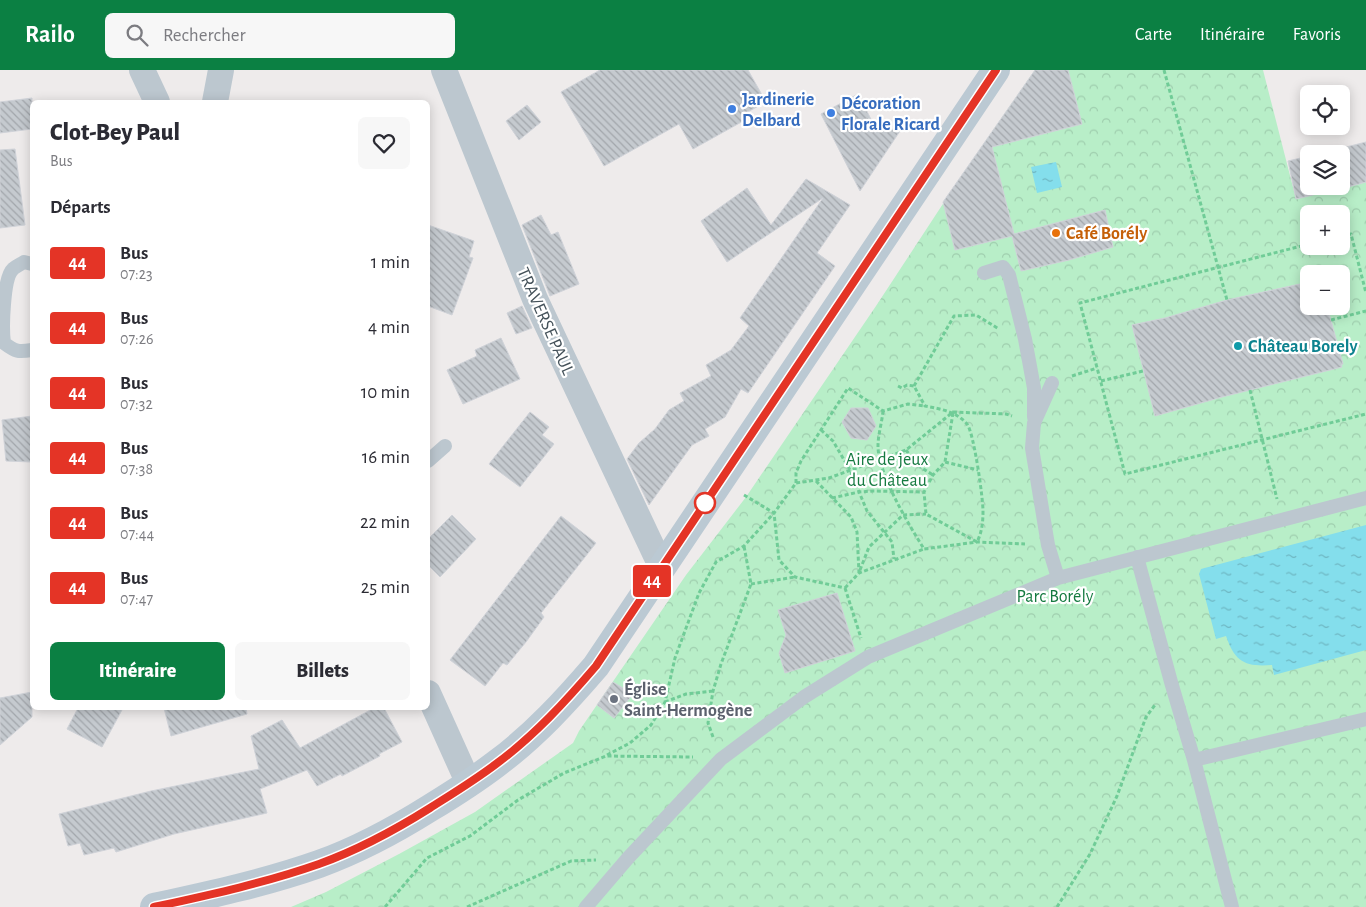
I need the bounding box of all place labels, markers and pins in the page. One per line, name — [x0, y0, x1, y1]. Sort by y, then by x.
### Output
place label: Jardinerie Delbard — [742, 91, 814, 130]
place label: Décoration Florale Ricard — [841, 95, 940, 134]
marker: Jardinerie Delbard — [726, 103, 738, 115]
marker: Décoration Florale Ricard — [825, 107, 837, 119]
place label: Café Borély — [1066, 225, 1148, 243]
marker: Café Borély — [1050, 227, 1062, 239]
place label: Château Borely — [1248, 338, 1358, 356]
marker: Château Borely — [1232, 340, 1244, 352]
unlabelled marker — [694, 492, 716, 514]
place label: Église Saint-Hermogène — [624, 678, 752, 720]
marker: Église Saint-Hermogène — [608, 693, 620, 705]

